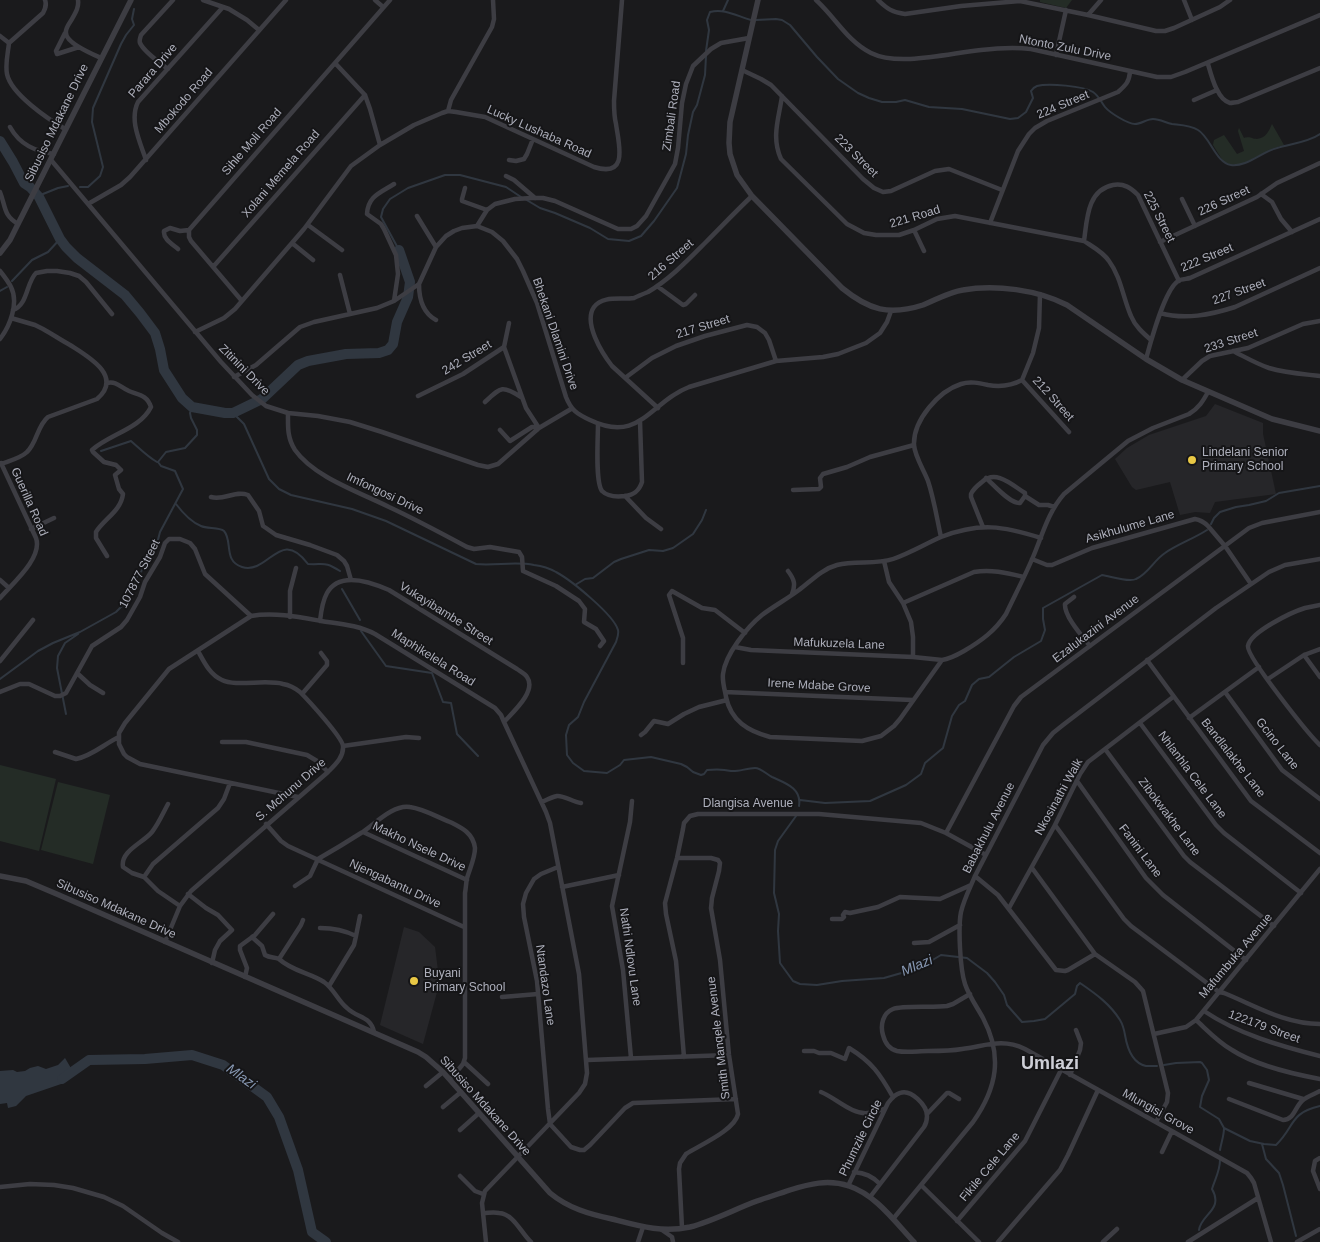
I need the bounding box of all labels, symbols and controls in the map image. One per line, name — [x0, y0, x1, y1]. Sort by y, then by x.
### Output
street label: Ntonto Zulu Drive — [1018, 32, 1112, 64]
street label: Parara Drive — [125, 41, 181, 101]
street label: Sibusiso Mdakane Drive — [22, 62, 92, 184]
street label: Mbokodo Road — [152, 66, 216, 136]
street label: Zimbali Road — [660, 80, 684, 152]
street label: 224 Street — [1035, 88, 1091, 122]
street label: Lucky Lushaba Road — [485, 102, 593, 162]
street label: Sihle Moli Road — [219, 106, 285, 178]
street label: Xolani Memela Road — [239, 127, 323, 221]
street label: 223 Street — [831, 131, 881, 181]
street label: 226 Street — [1196, 183, 1252, 219]
street label: 225 Street — [1140, 189, 1178, 245]
street label: 221 Road — [888, 203, 942, 231]
street label: 216 Street — [645, 236, 697, 284]
street label: 222 Street — [1179, 241, 1235, 275]
street label: Bhekani Dlamini Drive — [529, 276, 581, 392]
street label: 227 Street — [1211, 276, 1267, 308]
street label: 217 Street — [674, 312, 732, 342]
street label: 233 Street — [1202, 326, 1260, 356]
street label: 242 Street — [440, 338, 494, 378]
street label: Zitinini Drive — [216, 342, 272, 398]
street label: 212 Street — [1029, 374, 1077, 424]
place label: Lindelani Senior Primary School — [1202, 446, 1288, 474]
marker: Lindelani Senior Primary School — [1186, 454, 1198, 466]
street label: Guerilla Road — [8, 466, 50, 538]
street label: Imfongosi Drive — [344, 470, 426, 518]
street label: Asikhulume Lane — [1084, 507, 1176, 547]
street label: 107877 Street — [116, 537, 164, 611]
street label: Vukayibambe Street — [397, 579, 495, 649]
street label: Ezalukazini Avenue — [1050, 592, 1142, 666]
street label: Maphikelela Road — [388, 626, 478, 690]
street label: Mafukuzela Lane — [793, 635, 885, 653]
street label: Irene Mdabe Grove — [767, 676, 871, 696]
street label: Gcino Lane — [1252, 715, 1302, 773]
street label: Bandlalakhe Lane — [1198, 716, 1268, 800]
street label: Nhlanhla Cele Lane — [1155, 729, 1229, 821]
street label: S. Mchunu Drive — [253, 755, 329, 825]
street label: Nkosinathi Walk — [1032, 756, 1086, 838]
street label: Zibokwakhe Lane — [1135, 775, 1203, 859]
street label: Babakhulu Avenue — [960, 780, 1018, 876]
street label: Dlangisa Avenue — [703, 797, 793, 811]
street label: Makho Nsele Drive — [370, 819, 468, 875]
street label: Fanini Lane — [1115, 822, 1165, 880]
street label: Njengabantu Drive — [347, 856, 443, 912]
street label: Sibusiso Mdakane Drive — [54, 876, 178, 942]
street label: Nathi Ndlovu Lane — [616, 907, 644, 1007]
street label: Mafumbuka Avenue — [1196, 911, 1276, 1001]
street label: Ntandazo Lane — [532, 944, 558, 1026]
water label: Mlazi — [899, 952, 935, 980]
place label: Buyani Primary School — [424, 967, 505, 995]
marker: Buyani Primary School — [408, 975, 420, 987]
street label: Smith Manqele Avenue — [704, 976, 734, 1100]
street label: 122179 Street — [1226, 1007, 1302, 1047]
street label: Sibusiso Mdakane Drive — [436, 1053, 534, 1159]
district label: Umlazi — [1021, 1053, 1079, 1075]
water label: Mlazi — [223, 1061, 259, 1093]
street label: Mlungisi Grove — [1120, 1086, 1196, 1138]
street label: Phumzile Circle — [836, 1097, 886, 1179]
street label: Fikile Cele Lane — [957, 1129, 1023, 1205]

